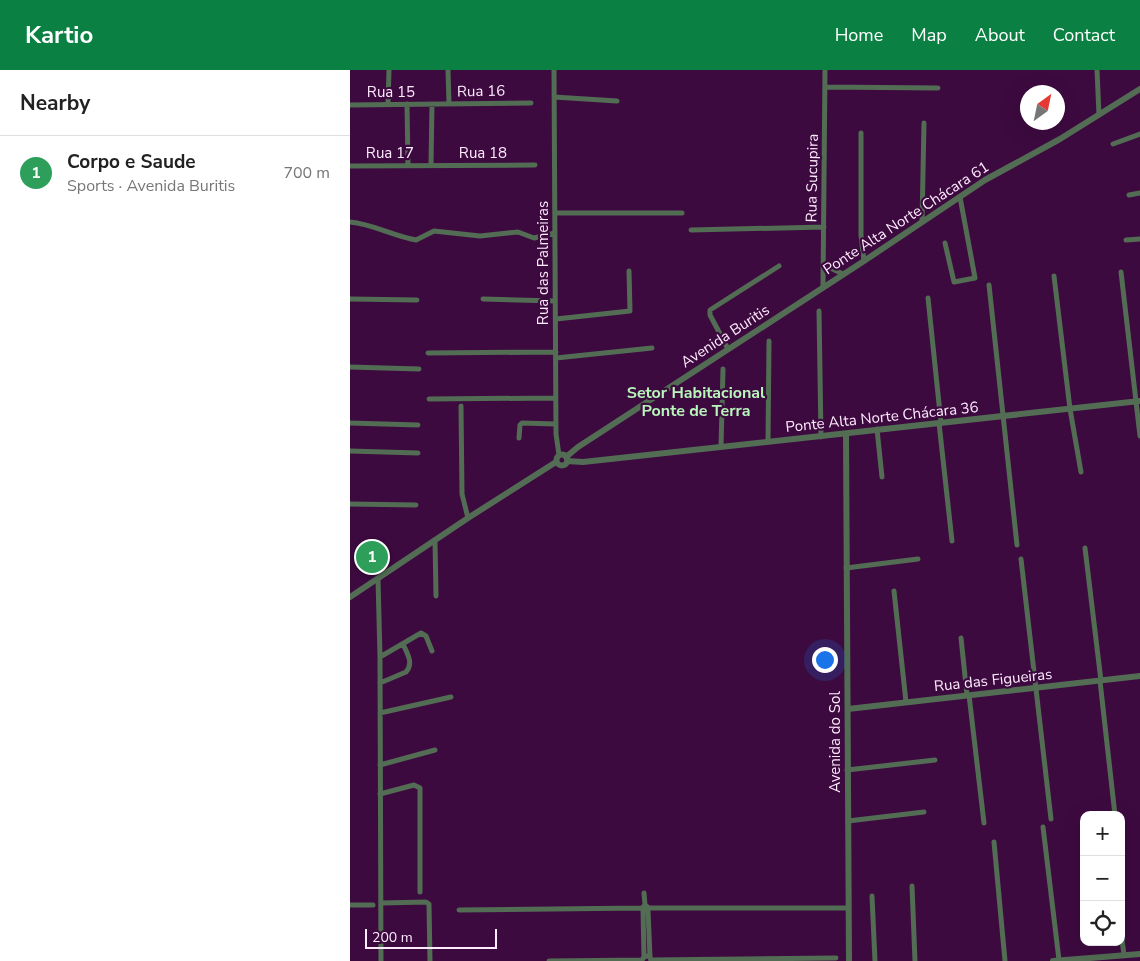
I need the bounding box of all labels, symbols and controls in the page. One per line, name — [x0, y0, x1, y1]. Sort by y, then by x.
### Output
text: Kartio — [25, 19, 93, 51]
text: Home — [835, 23, 883, 47]
text: Map — [911, 23, 947, 47]
text: About — [975, 23, 1025, 47]
text: Contact — [1053, 23, 1115, 47]
street label: Rua 16 — [457, 81, 505, 101]
street label: Rua 15 — [367, 82, 415, 102]
north arrow — [1020, 85, 1065, 130]
text: Nearby — [20, 89, 90, 117]
street label: Rua Sucupira — [801, 133, 823, 223]
street label: Rua 17 — [366, 143, 414, 163]
street label: Rua 18 — [459, 143, 507, 163]
text: Corpo e Saude — [67, 149, 196, 175]
street label: Ponte Alta Norte Chácara 61 — [819, 157, 993, 279]
text: 1 — [31, 162, 41, 184]
text: 700 m — [283, 162, 330, 184]
text: Sports · Avenida Buritis — [67, 175, 235, 197]
street label: Rua das Palmeiras — [533, 201, 553, 325]
street label: Avenida Buritis — [677, 300, 773, 372]
district label: Setor Habitacional Ponte de Terra — [627, 382, 765, 422]
street label: Ponte Alta Norte Chácara 36 — [784, 397, 980, 437]
pin: 1 — [356, 538, 388, 576]
your location — [812, 647, 838, 673]
street label: Rua das Figueiras — [933, 664, 1053, 696]
street label: Avenida do Sol — [825, 691, 845, 793]
map controls — [1080, 811, 1125, 946]
button: + — [1080, 811, 1125, 856]
button: − — [1080, 856, 1125, 901]
button: locate — [1080, 901, 1125, 946]
scale bar — [365, 926, 498, 949]
text: 200 m — [372, 928, 413, 947]

